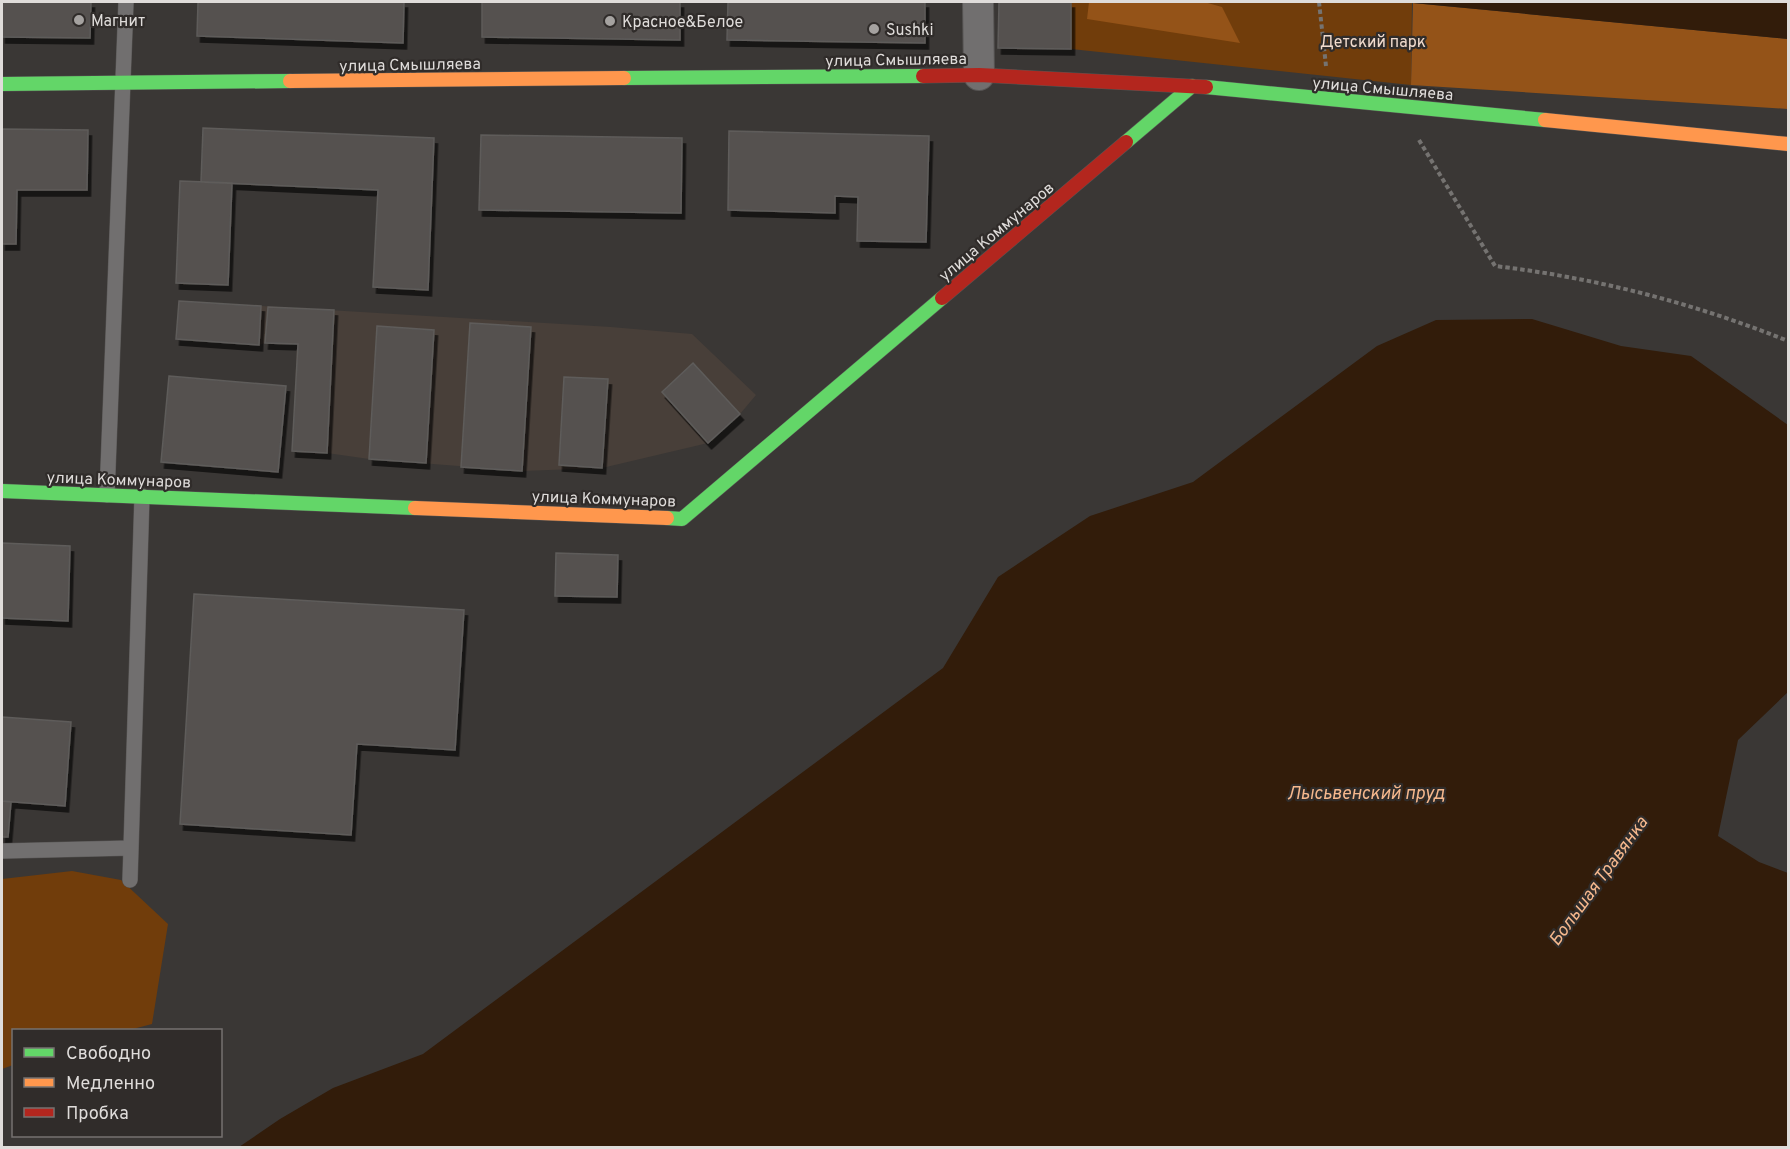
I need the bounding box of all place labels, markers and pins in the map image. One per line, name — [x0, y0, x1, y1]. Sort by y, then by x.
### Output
place label: Магнит — [91, 12, 145, 32]
marker: Магнит — [72, 13, 86, 27]
place label: Красное&Белое — [622, 13, 743, 33]
marker: Красное&Белое — [603, 14, 617, 28]
place label: Sushki — [886, 21, 934, 41]
marker: Sushki — [867, 22, 881, 36]

